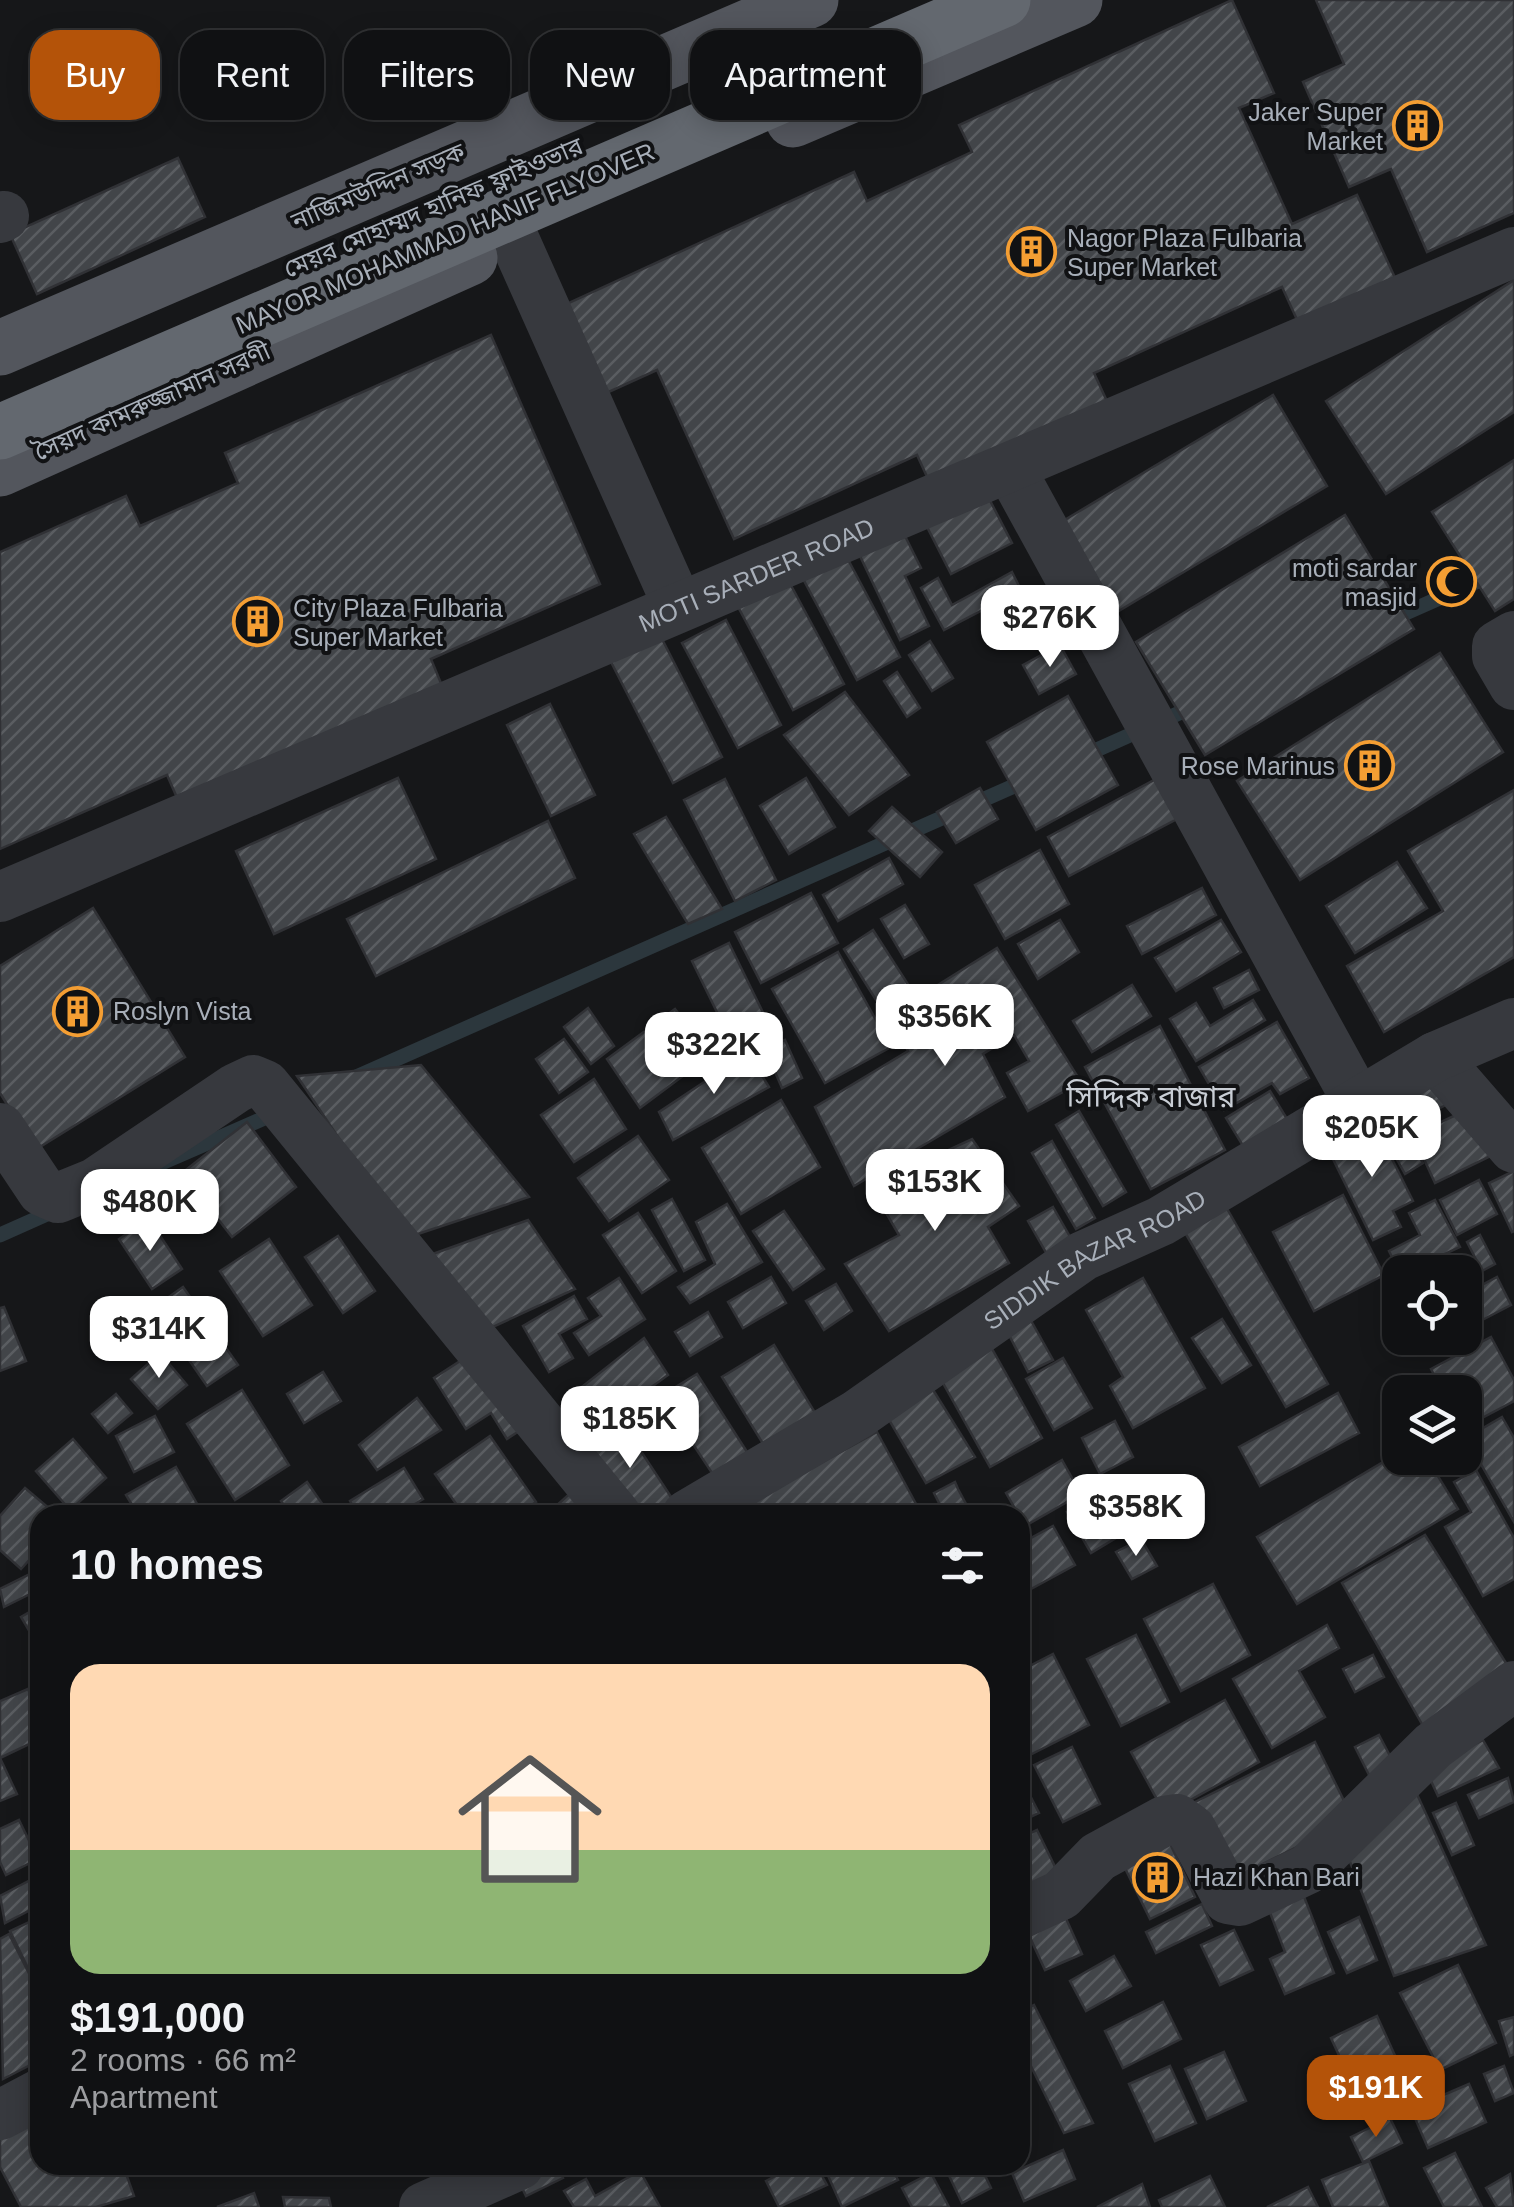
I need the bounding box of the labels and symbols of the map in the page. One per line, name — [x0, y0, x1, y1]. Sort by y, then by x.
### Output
place label: Jaker Super Market — [1248, 98, 1383, 155]
building icon: Jaker Super Market — [1392, 100, 1444, 152]
street label: মেয়র মোহাম্মদ হানিফ ফ্লাইওভার — [279, 131, 588, 283]
street label: MAYOR MOHAMMAD HANIF FLYOVER — [232, 137, 658, 339]
street label: নাজিমউদ্দিন সড়ক — [286, 137, 470, 235]
place label: Nagor Plaza Fulbaria Super Market — [1067, 224, 1302, 281]
building icon: Nagor Plaza Fulbaria Super Market — [1006, 226, 1058, 278]
street label: সৈয়দ কামরুজ্জামান সরণী — [29, 336, 275, 466]
street label: MOTI SARDER ROAD — [634, 512, 878, 637]
place label: moti sardar masjid — [1292, 554, 1417, 611]
mosque icon: moti sardar masjid — [1426, 556, 1478, 608]
pin: $276K — [980, 585, 1120, 670]
place label: City Plaza Fulbaria Super Market — [293, 594, 503, 651]
building icon: City Plaza Fulbaria Super Market — [232, 596, 284, 648]
building icon: Rose Marinus — [1344, 740, 1396, 792]
place label: Rose Marinus — [1181, 752, 1335, 780]
pin: $356K — [875, 984, 1015, 1069]
building icon: Roslyn Vista — [52, 985, 104, 1037]
place label: Roslyn Vista — [113, 997, 252, 1025]
pin: $322K — [644, 1012, 784, 1097]
district label: সিদ্দিক বাজার — [1066, 1079, 1237, 1113]
pin: $205K — [1302, 1095, 1442, 1180]
pin: $153K — [865, 1149, 1005, 1234]
pin: $480K — [80, 1169, 220, 1254]
street label: SIDDIK BAZAR ROAD — [978, 1184, 1211, 1335]
pin: $314K — [89, 1296, 229, 1381]
pin: $185K — [560, 1386, 700, 1471]
pin: $358K — [1066, 1474, 1206, 1559]
building icon: Hazi Khan Bari — [1132, 1851, 1184, 1903]
place label: Hazi Khan Bari — [1193, 1863, 1360, 1891]
pin: $191K — [1306, 2055, 1446, 2140]

